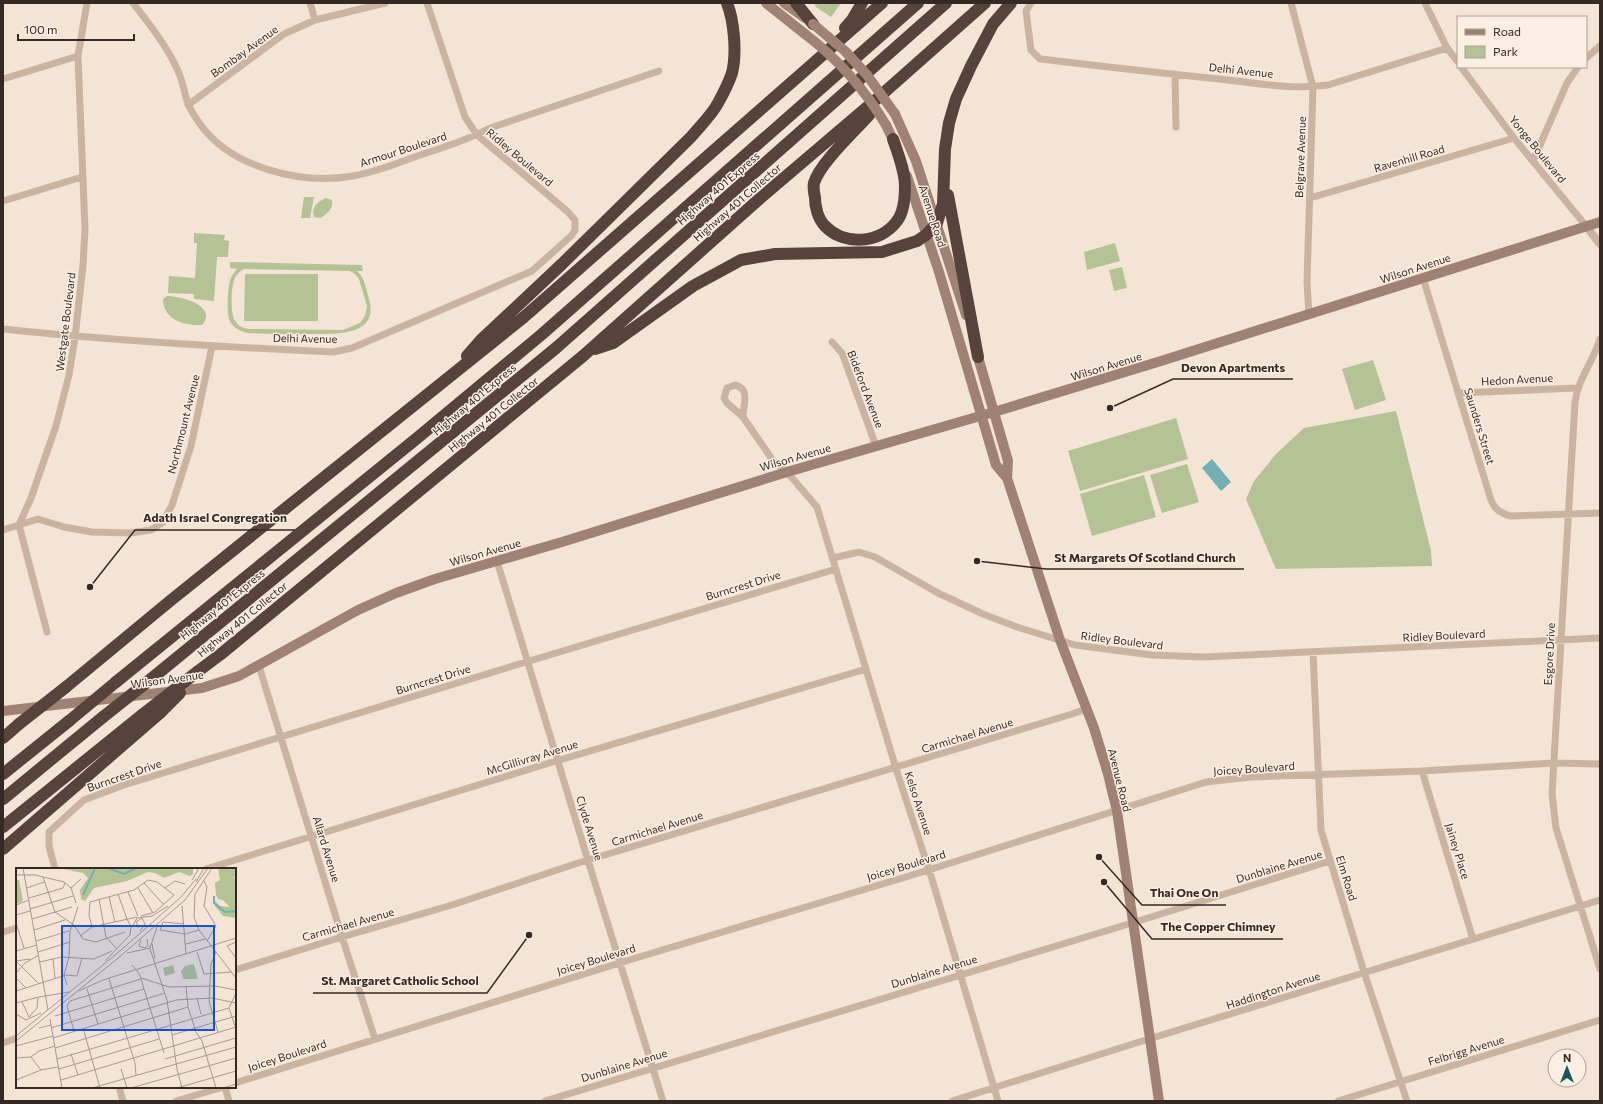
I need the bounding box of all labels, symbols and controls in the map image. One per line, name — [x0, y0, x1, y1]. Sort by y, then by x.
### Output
scale bar — [18, 16, 134, 42]
legend — [1457, 16, 1587, 68]
text: 100 m — [24, 22, 58, 36]
street label: Bombay Avenue — [208, 22, 280, 80]
text: Road — [1493, 24, 1521, 38]
text: Park — [1493, 44, 1519, 58]
street label: Delhi Avenue — [1208, 60, 1274, 80]
street label: Yonge Boulevard — [1507, 113, 1569, 185]
street label: Belgrave Avenue — [1292, 116, 1308, 198]
street label: Ridley Boulevard — [484, 125, 556, 189]
street label: Armour Boulevard — [358, 129, 448, 169]
street label: Ravenhill Road — [1372, 142, 1446, 174]
street label: Highway 401 Express — [674, 149, 762, 227]
street label: Highway 401 Collector — [690, 160, 784, 244]
street label: Avenue Road — [917, 183, 949, 249]
street label: Wilson Avenue — [1378, 250, 1452, 286]
street label: Westgate Boulevard — [52, 272, 78, 372]
street label: Delhi Avenue — [273, 331, 338, 345]
street label: Bideford Avenue — [845, 348, 887, 430]
street label: Wilson Avenue — [1069, 349, 1143, 383]
callout: Devon Apartments — [1173, 355, 1293, 379]
street label: Highway 401 Express — [430, 360, 518, 438]
text: Devon Apartments — [1181, 360, 1285, 374]
street label: Hedon Avenue — [1481, 371, 1554, 387]
street label: Northmount Avenue — [164, 373, 202, 475]
street label: Highway 401 Collector — [445, 373, 541, 454]
street label: Saunders Street — [1462, 386, 1498, 466]
street label: Wilson Avenue — [758, 441, 832, 473]
callout: Adath Israel Congregation — [135, 506, 295, 530]
text: Adath Israel Congregation — [143, 510, 287, 524]
street label: Wilson Avenue — [448, 536, 522, 568]
callout: St Margarets Of Scotland Church — [1046, 545, 1244, 569]
text: St Margarets Of Scotland Church — [1054, 550, 1236, 564]
street label: Highway 401 Express — [177, 566, 267, 642]
street label: Burncrest Drive — [704, 567, 782, 603]
street label: Highway 401 Collector — [194, 578, 290, 659]
street label: Esgore Drive — [1541, 622, 1557, 686]
street label: Ridley Boulevard — [1402, 626, 1486, 644]
street label: Ridley Boulevard — [1080, 628, 1164, 652]
street label: Burncrest Drive — [394, 661, 472, 697]
street label: Wilson Avenue — [130, 667, 204, 691]
street label: Carmichael Avenue — [920, 715, 1014, 755]
street label: McGillivray Avenue — [485, 737, 580, 777]
street label: Avenue Road — [1106, 747, 1134, 813]
street label: Burncrest Drive — [85, 756, 163, 794]
street label: Joicey Boulevard — [1213, 759, 1295, 778]
street label: Kelso Avenue — [903, 770, 935, 837]
street label: Clyde Avenue — [574, 794, 606, 862]
street label: Carmichael Avenue — [610, 808, 704, 848]
street label: Allard Avenue — [311, 814, 343, 884]
street label: Jainey Place — [1442, 821, 1473, 881]
street label: Joicey Boulevard — [865, 847, 947, 884]
street label: Dunblaine Avenue — [1234, 847, 1324, 885]
street label: Elm Road — [1334, 854, 1360, 902]
inset map — [16, 868, 236, 1088]
callout: Thai One On — [1142, 881, 1226, 905]
text: Thai One On — [1150, 885, 1218, 899]
street label: Carmichael Avenue — [301, 905, 396, 943]
callout: The Copper Chimney — [1152, 915, 1283, 939]
text: The Copper Chimney — [1160, 919, 1276, 933]
street label: Joicey Boulevard — [555, 941, 637, 978]
street label: Dunblaine Avenue — [889, 952, 979, 990]
callout: St. Margaret Catholic School — [313, 969, 487, 993]
street label: Haddington Avenue — [1224, 969, 1322, 1011]
text: St. Margaret Catholic School — [321, 973, 479, 987]
street label: Felbrigg Avenue — [1426, 1032, 1506, 1068]
street label: Joicey Boulevard — [246, 1036, 328, 1075]
street label: Dunblaine Avenue — [579, 1046, 669, 1084]
north arrow — [1547, 1048, 1587, 1088]
text: N — [1563, 1051, 1571, 1064]

